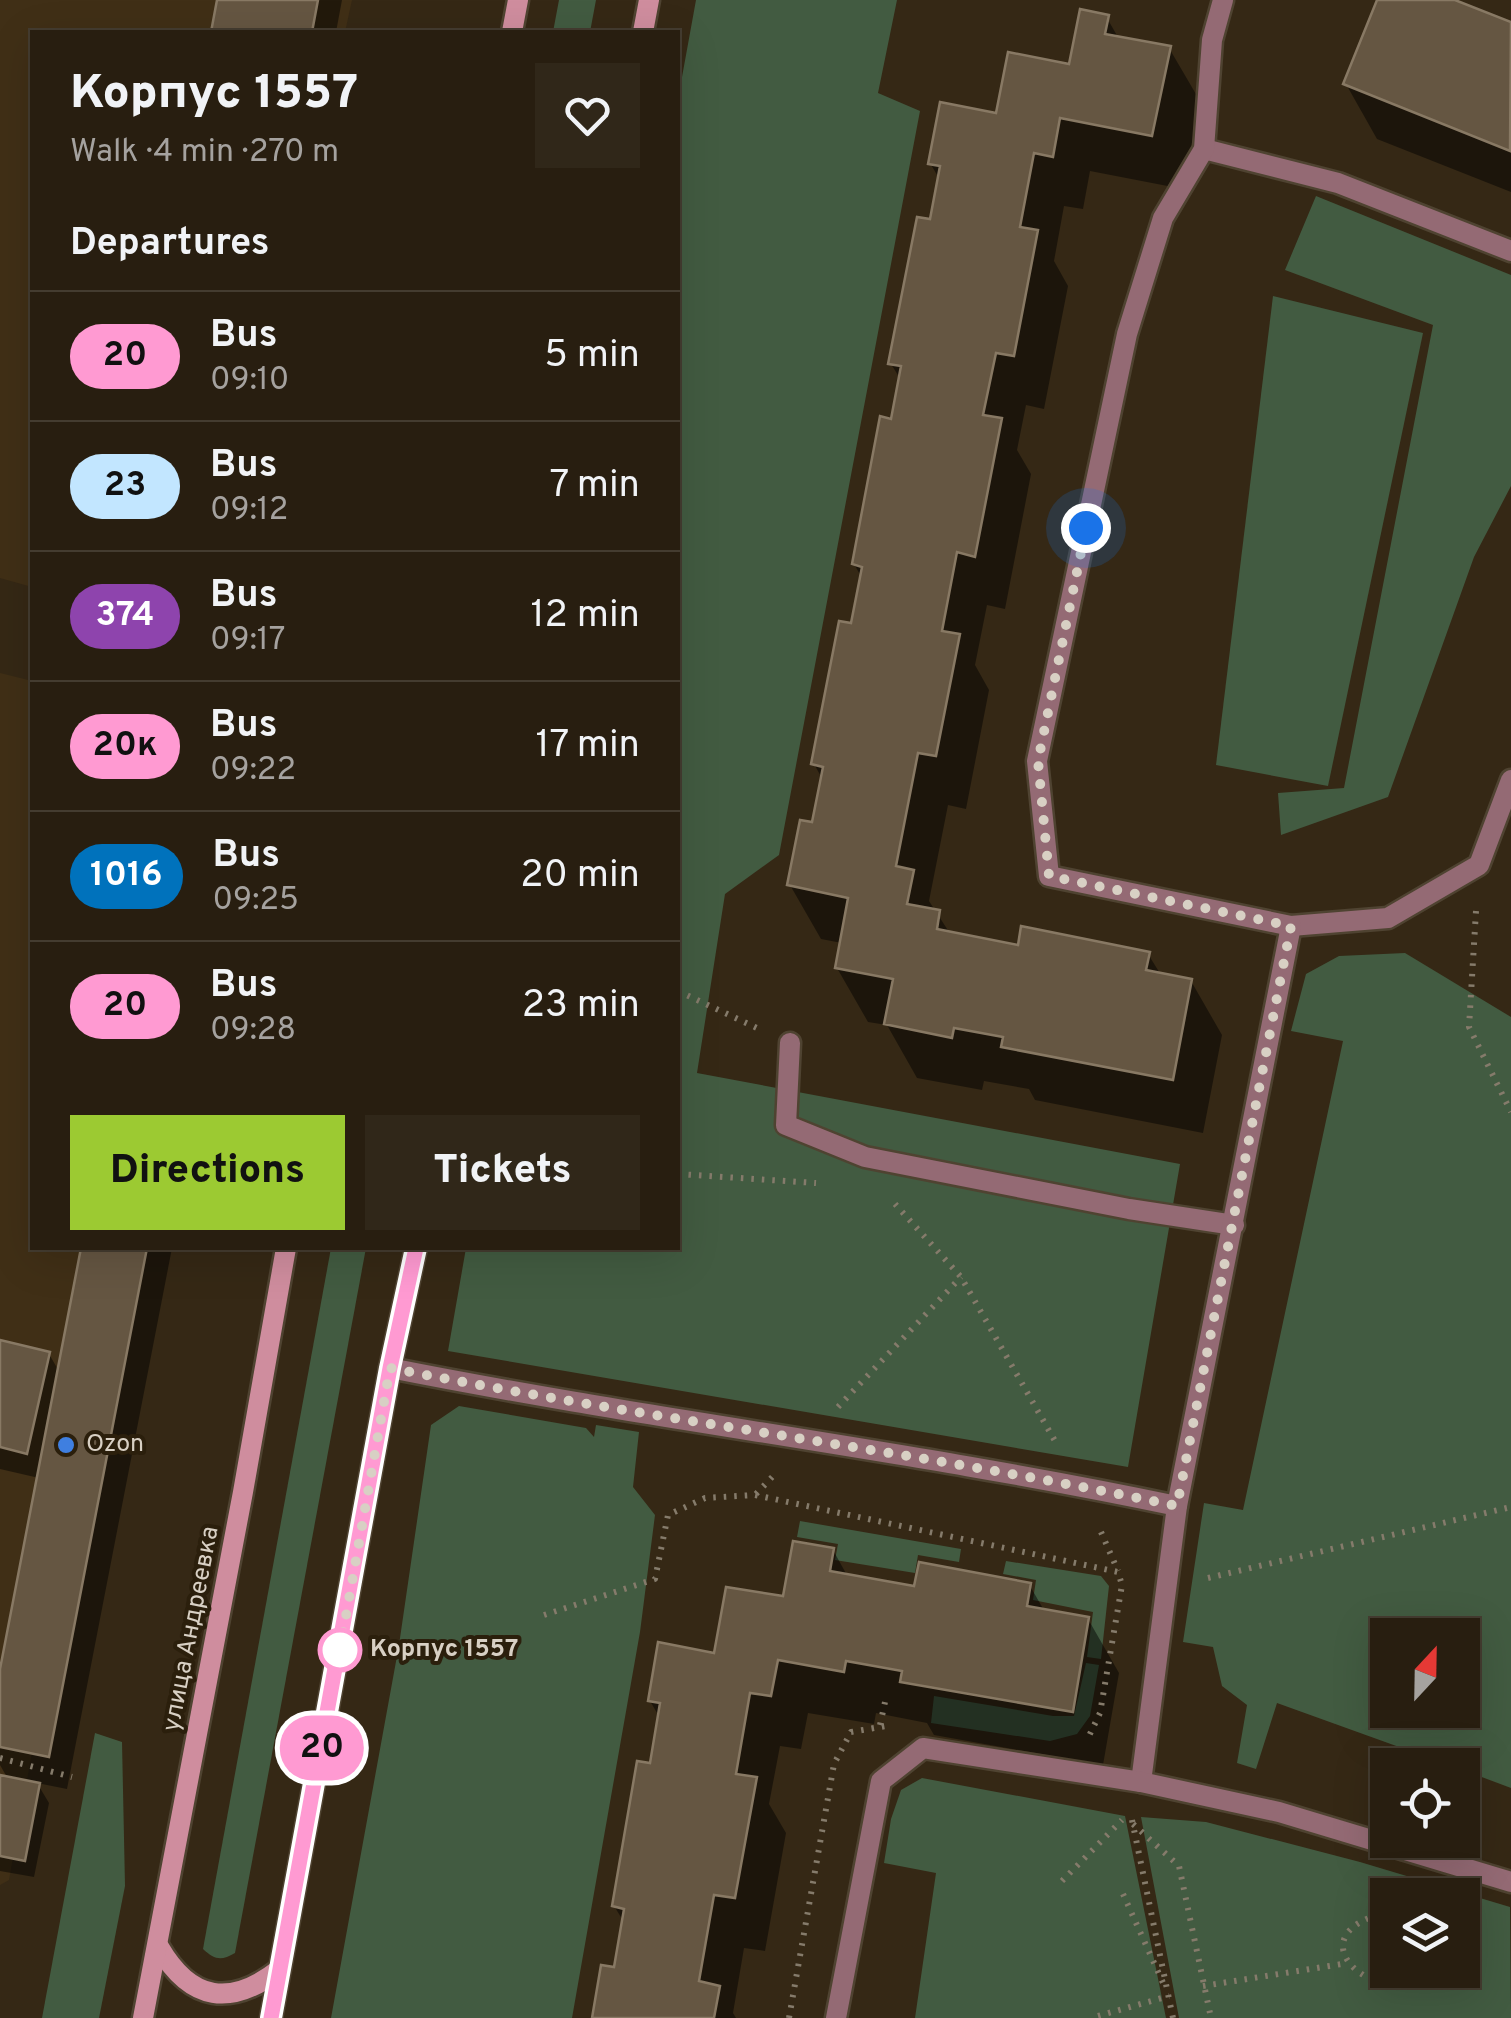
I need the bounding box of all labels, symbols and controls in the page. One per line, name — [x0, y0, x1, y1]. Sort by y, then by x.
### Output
button: heart — [535, 63, 640, 168]
text: Корпус 1557 — [70, 65, 358, 125]
text: Walk · 4 min · 270 m — [70, 133, 339, 173]
text: Departures — [70, 220, 270, 269]
text: Bus — [210, 312, 277, 361]
text: 5 min — [544, 332, 640, 381]
text: 20 — [103, 334, 147, 378]
text: 09:10 — [210, 361, 289, 401]
text: Bus — [210, 442, 277, 491]
text: 7 min — [550, 462, 640, 511]
text: 23 — [104, 464, 146, 508]
text: 09:12 — [210, 491, 288, 531]
your location — [1061, 503, 1111, 553]
text: Bus — [210, 572, 277, 621]
text: 12 min — [530, 592, 640, 641]
text: 374 — [96, 594, 154, 638]
text: 09:17 — [210, 621, 285, 661]
text: Bus — [210, 702, 277, 751]
text: 17 min — [535, 722, 640, 771]
text: 20к — [92, 724, 158, 768]
text: 09:22 — [210, 751, 296, 791]
text: Bus — [213, 832, 280, 881]
text: 20 min — [520, 852, 640, 901]
text: 1016 — [90, 854, 163, 898]
text: 09:25 — [213, 881, 299, 921]
text: Bus — [210, 962, 277, 1011]
text: 23 min — [522, 982, 640, 1031]
text: 20 — [103, 984, 147, 1028]
text: 09:28 — [210, 1011, 296, 1051]
button: Directions — [70, 1115, 345, 1230]
button: Tickets — [365, 1115, 640, 1230]
place label: Ozon — [86, 1429, 144, 1461]
marker: Ozon — [55, 1434, 77, 1456]
street label: улица Андреевка — [156, 1524, 228, 1734]
north arrow — [1370, 1618, 1480, 1728]
map controls — [1370, 1618, 1480, 1988]
marker: Корпус 1557 — [319, 1629, 361, 1671]
place label: Корпус 1557 — [370, 1634, 519, 1666]
line badge: 20 — [277, 1716, 367, 1780]
text: 20 — [300, 1726, 344, 1770]
button: locate — [1370, 1748, 1480, 1858]
button: layers — [1370, 1878, 1480, 1988]

